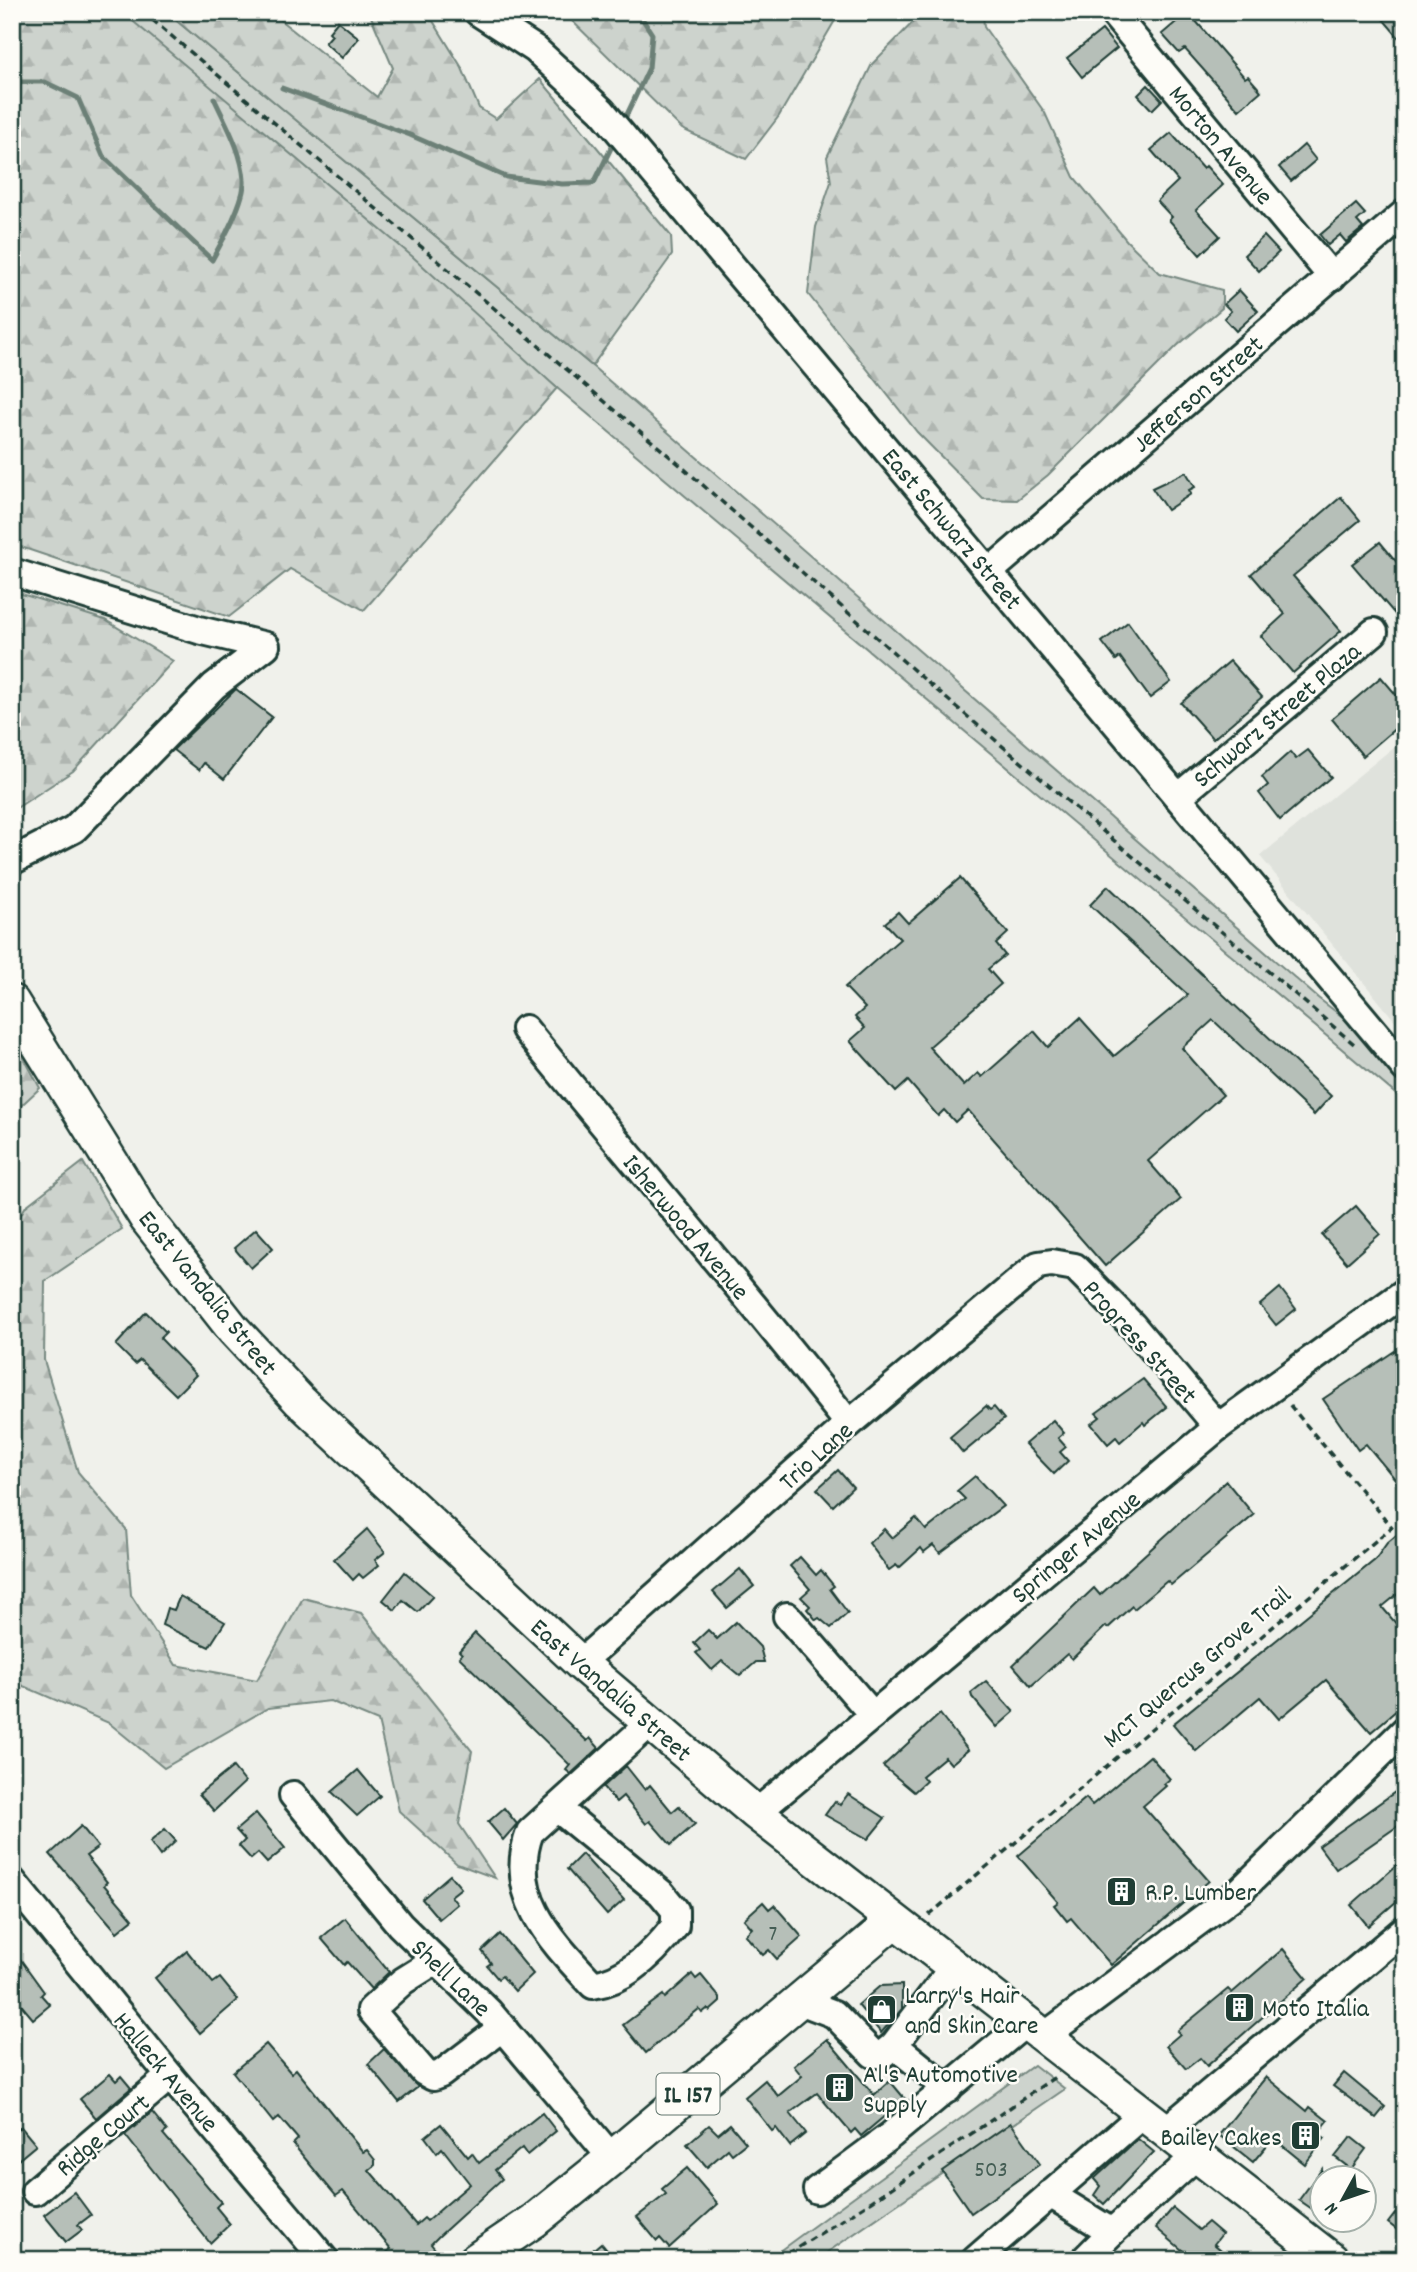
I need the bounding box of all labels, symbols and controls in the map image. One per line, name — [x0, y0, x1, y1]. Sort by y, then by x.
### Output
street label: Morton Avenue — [1158, 78, 1281, 214]
street label: Jefferson Street — [1126, 328, 1273, 463]
street label: East Schwarz Street — [871, 441, 1030, 620]
street label: Schwarz Street Plaza — [1186, 635, 1371, 798]
street label: Isherwood Avenue — [612, 1147, 757, 1310]
street label: East Vandalia Street — [128, 1203, 285, 1385]
street label: Progress Street — [1072, 1273, 1205, 1414]
street label: Trio Lane — [772, 1414, 863, 1501]
street label: Springer Avenue — [1004, 1483, 1150, 1614]
street label: MCT Quercus Grove Trail — [1096, 1579, 1301, 1759]
street label: East Vandalia Street — [521, 1611, 699, 1773]
building icon: R.P. Lumber — [1105, 1874, 1139, 1908]
place label: R.P. Lumber — [1145, 1876, 1256, 1913]
house number: 7 — [769, 1919, 777, 1952]
street label: Shell Lane — [401, 1932, 498, 2027]
place label: Larry's Hair and Skin Care — [905, 1979, 1038, 2046]
building icon: Moto Italia — [1222, 1990, 1256, 2024]
shop icon: Larry's Hair and Skin Care — [865, 1992, 899, 2026]
place label: Moto Italia — [1262, 1992, 1370, 2029]
street label: Halleck Avenue — [103, 2005, 226, 2142]
place label: Al's Automotive Supply — [863, 2058, 1018, 2125]
building icon: Al's Automotive Supply — [823, 2071, 857, 2105]
road number: IL 157 — [656, 2074, 720, 2115]
street label: Ridge Court — [49, 2086, 160, 2187]
building icon: Bailey Cakes — [1288, 2119, 1322, 2153]
place label: Bailey Cakes — [1161, 2121, 1282, 2158]
house number: 503 — [974, 2155, 1008, 2188]
north arrow — [1308, 2164, 1378, 2234]
text: N — [1319, 2195, 1346, 2220]

